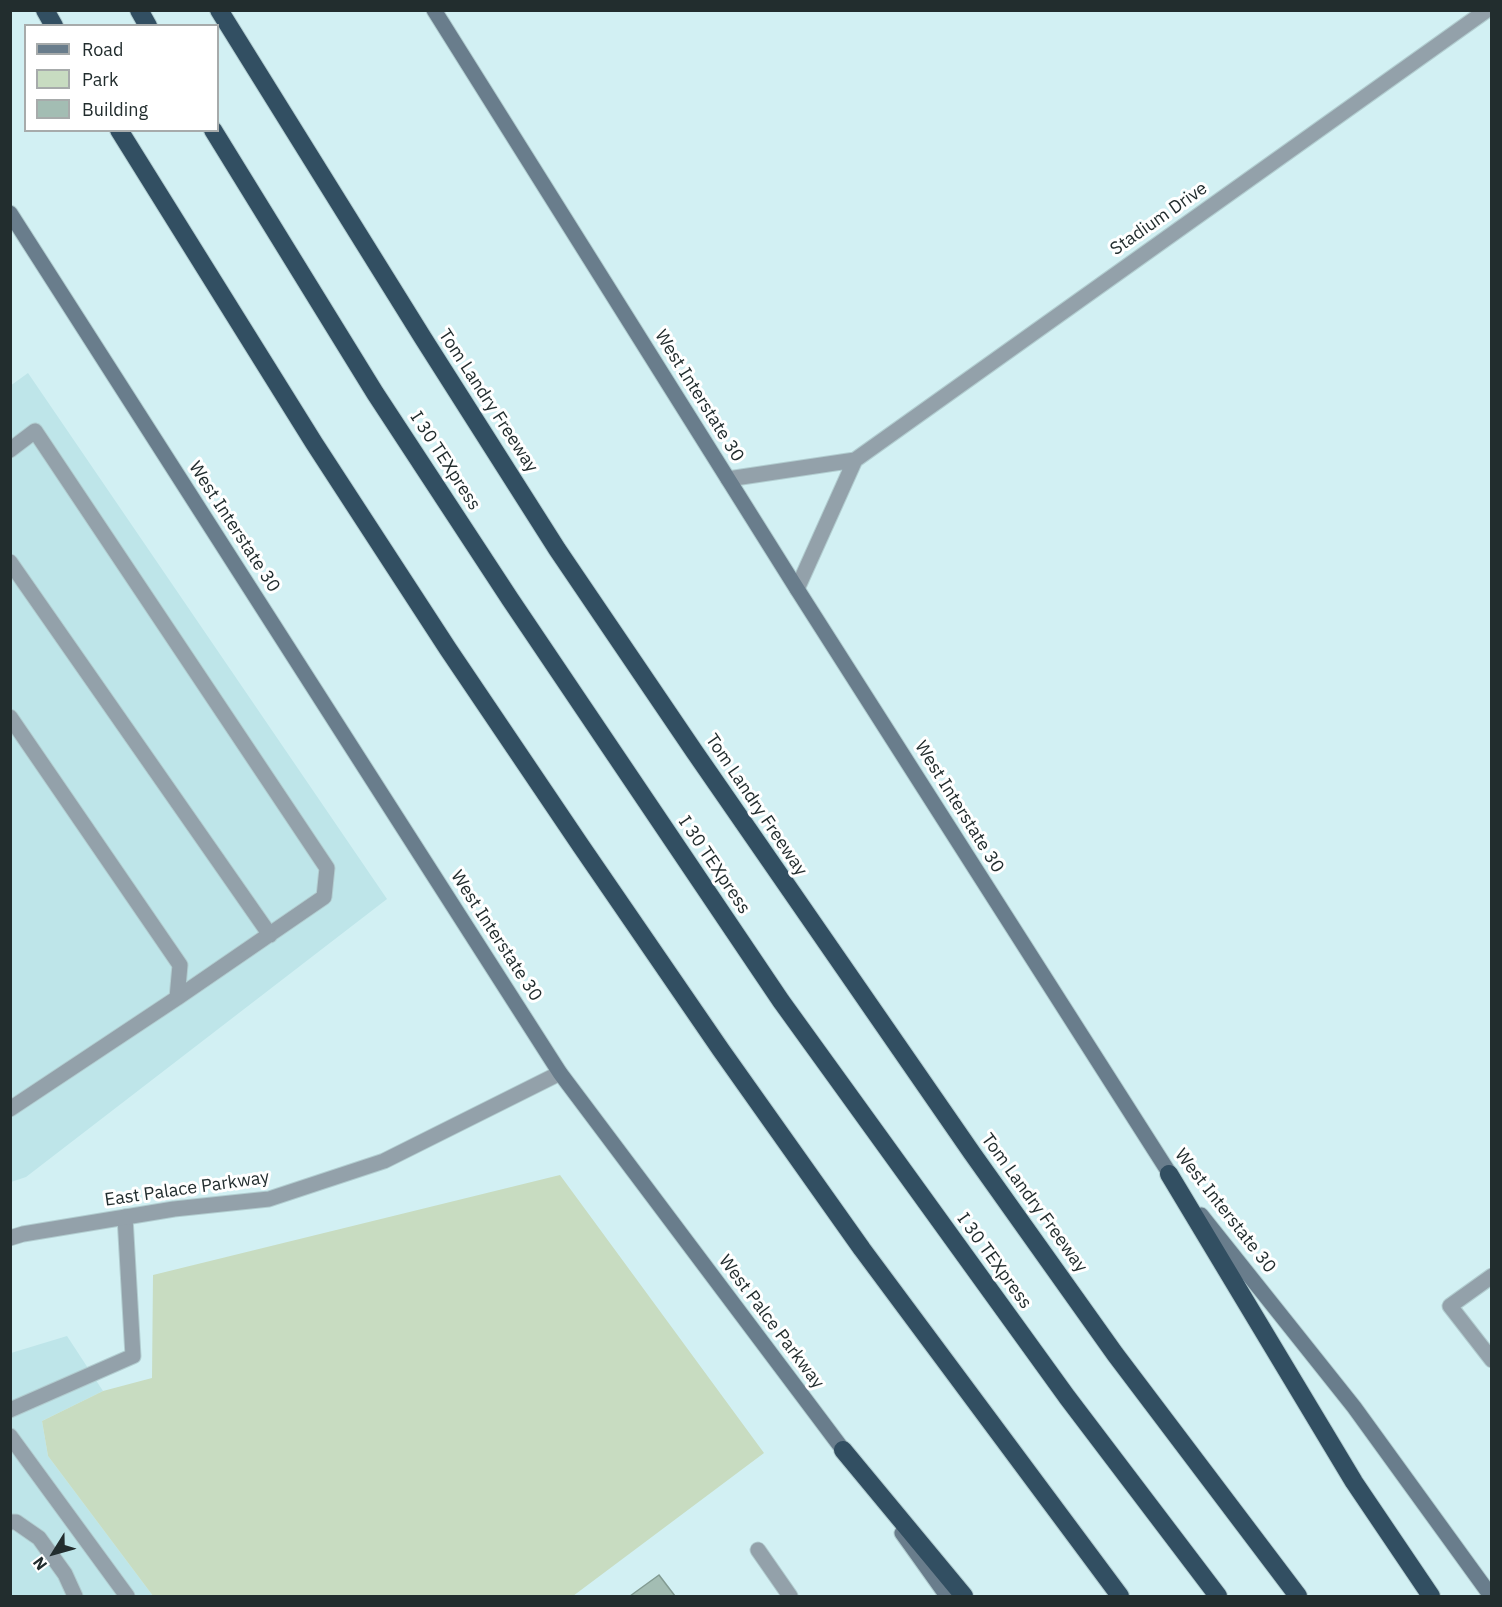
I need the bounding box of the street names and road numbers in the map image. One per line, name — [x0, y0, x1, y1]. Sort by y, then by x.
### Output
street label: Stadium Drive — [1106, 178, 1212, 260]
street label: Tom Landry Freeway — [434, 325, 542, 477]
street label: West Interstate 30 — [650, 326, 748, 466]
street label: I 30 TEXpress — [405, 408, 485, 514]
street label: West Interstate 30 — [184, 458, 284, 596]
street label: Tom Landry Freeway — [700, 730, 812, 880]
street label: West Interstate 30 — [910, 737, 1008, 877]
street label: I 30 TEXpress — [673, 812, 755, 918]
street label: West Interstate 30 — [446, 867, 546, 1005]
street label: Tom Landry Freeway — [976, 1129, 1092, 1277]
street label: West Interstate 30 — [1170, 1145, 1280, 1277]
street label: East Palace Parkway — [103, 1167, 271, 1211]
street label: I 30 TEXpress — [952, 1209, 1036, 1313]
street label: West Palce Parkway — [714, 1251, 828, 1393]

